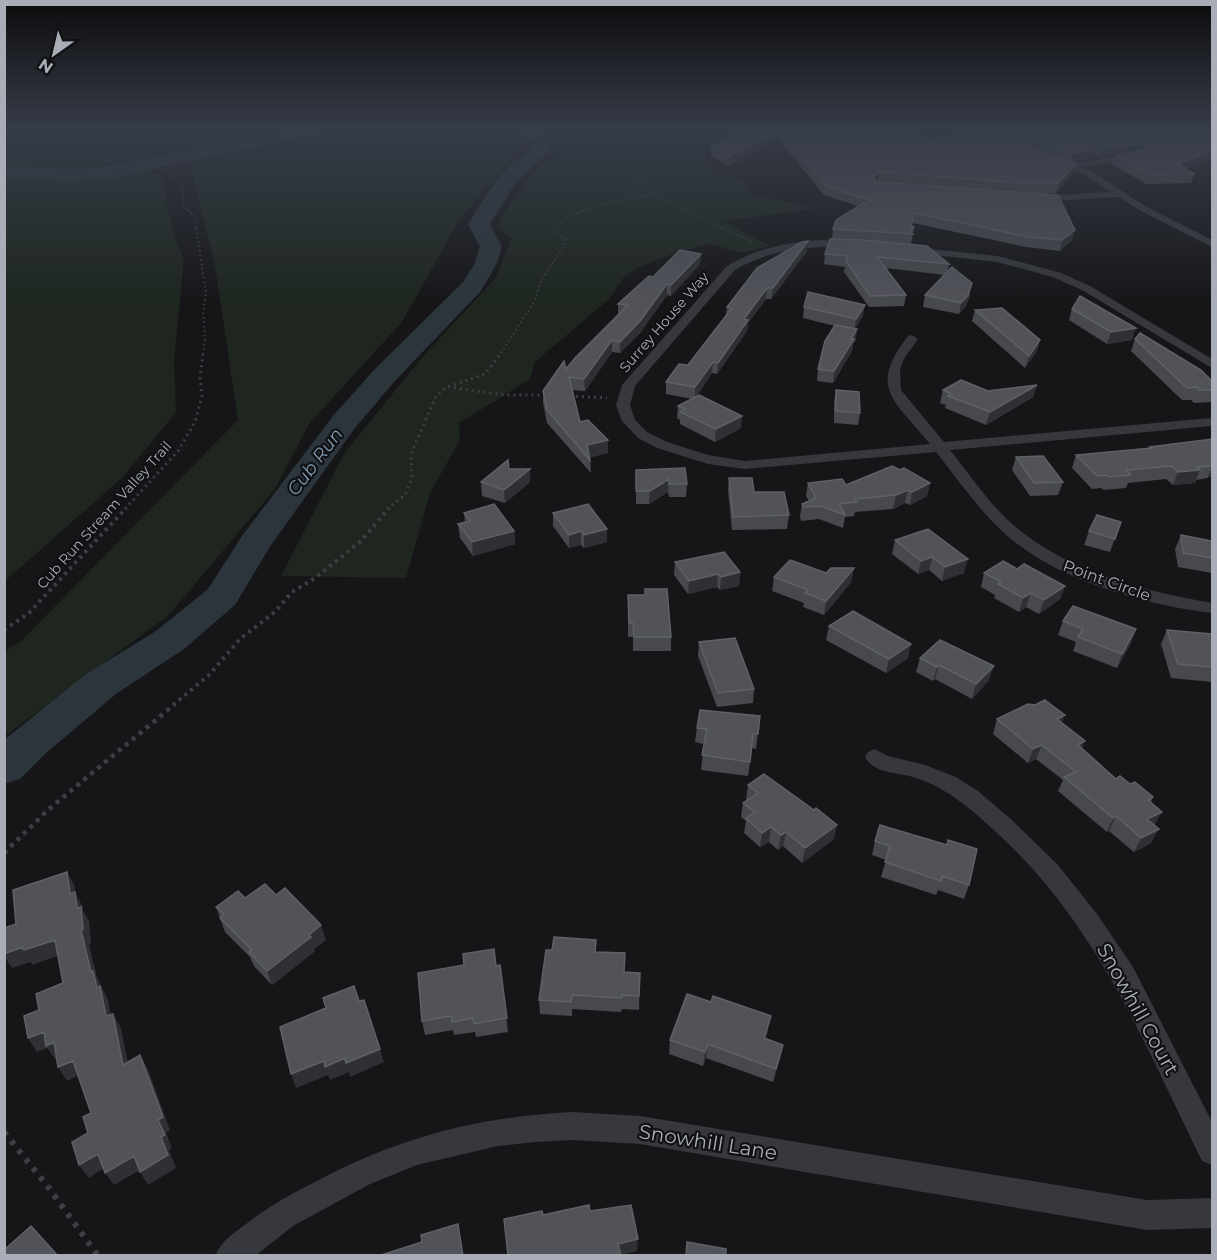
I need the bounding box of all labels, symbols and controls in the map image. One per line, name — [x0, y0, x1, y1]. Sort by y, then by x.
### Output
north arrow — [24, 24, 84, 84]
text: N — [35, 55, 57, 78]
street label: Surrey House Way — [615, 268, 713, 376]
water label: Cub Run — [282, 424, 348, 500]
street label: Cub Run Stream Valley Trail — [33, 437, 175, 593]
street label: Point Circle — [1060, 556, 1153, 605]
street label: Snowhill Court — [1092, 939, 1184, 1079]
street label: Snowhill Lane — [637, 1119, 779, 1165]

